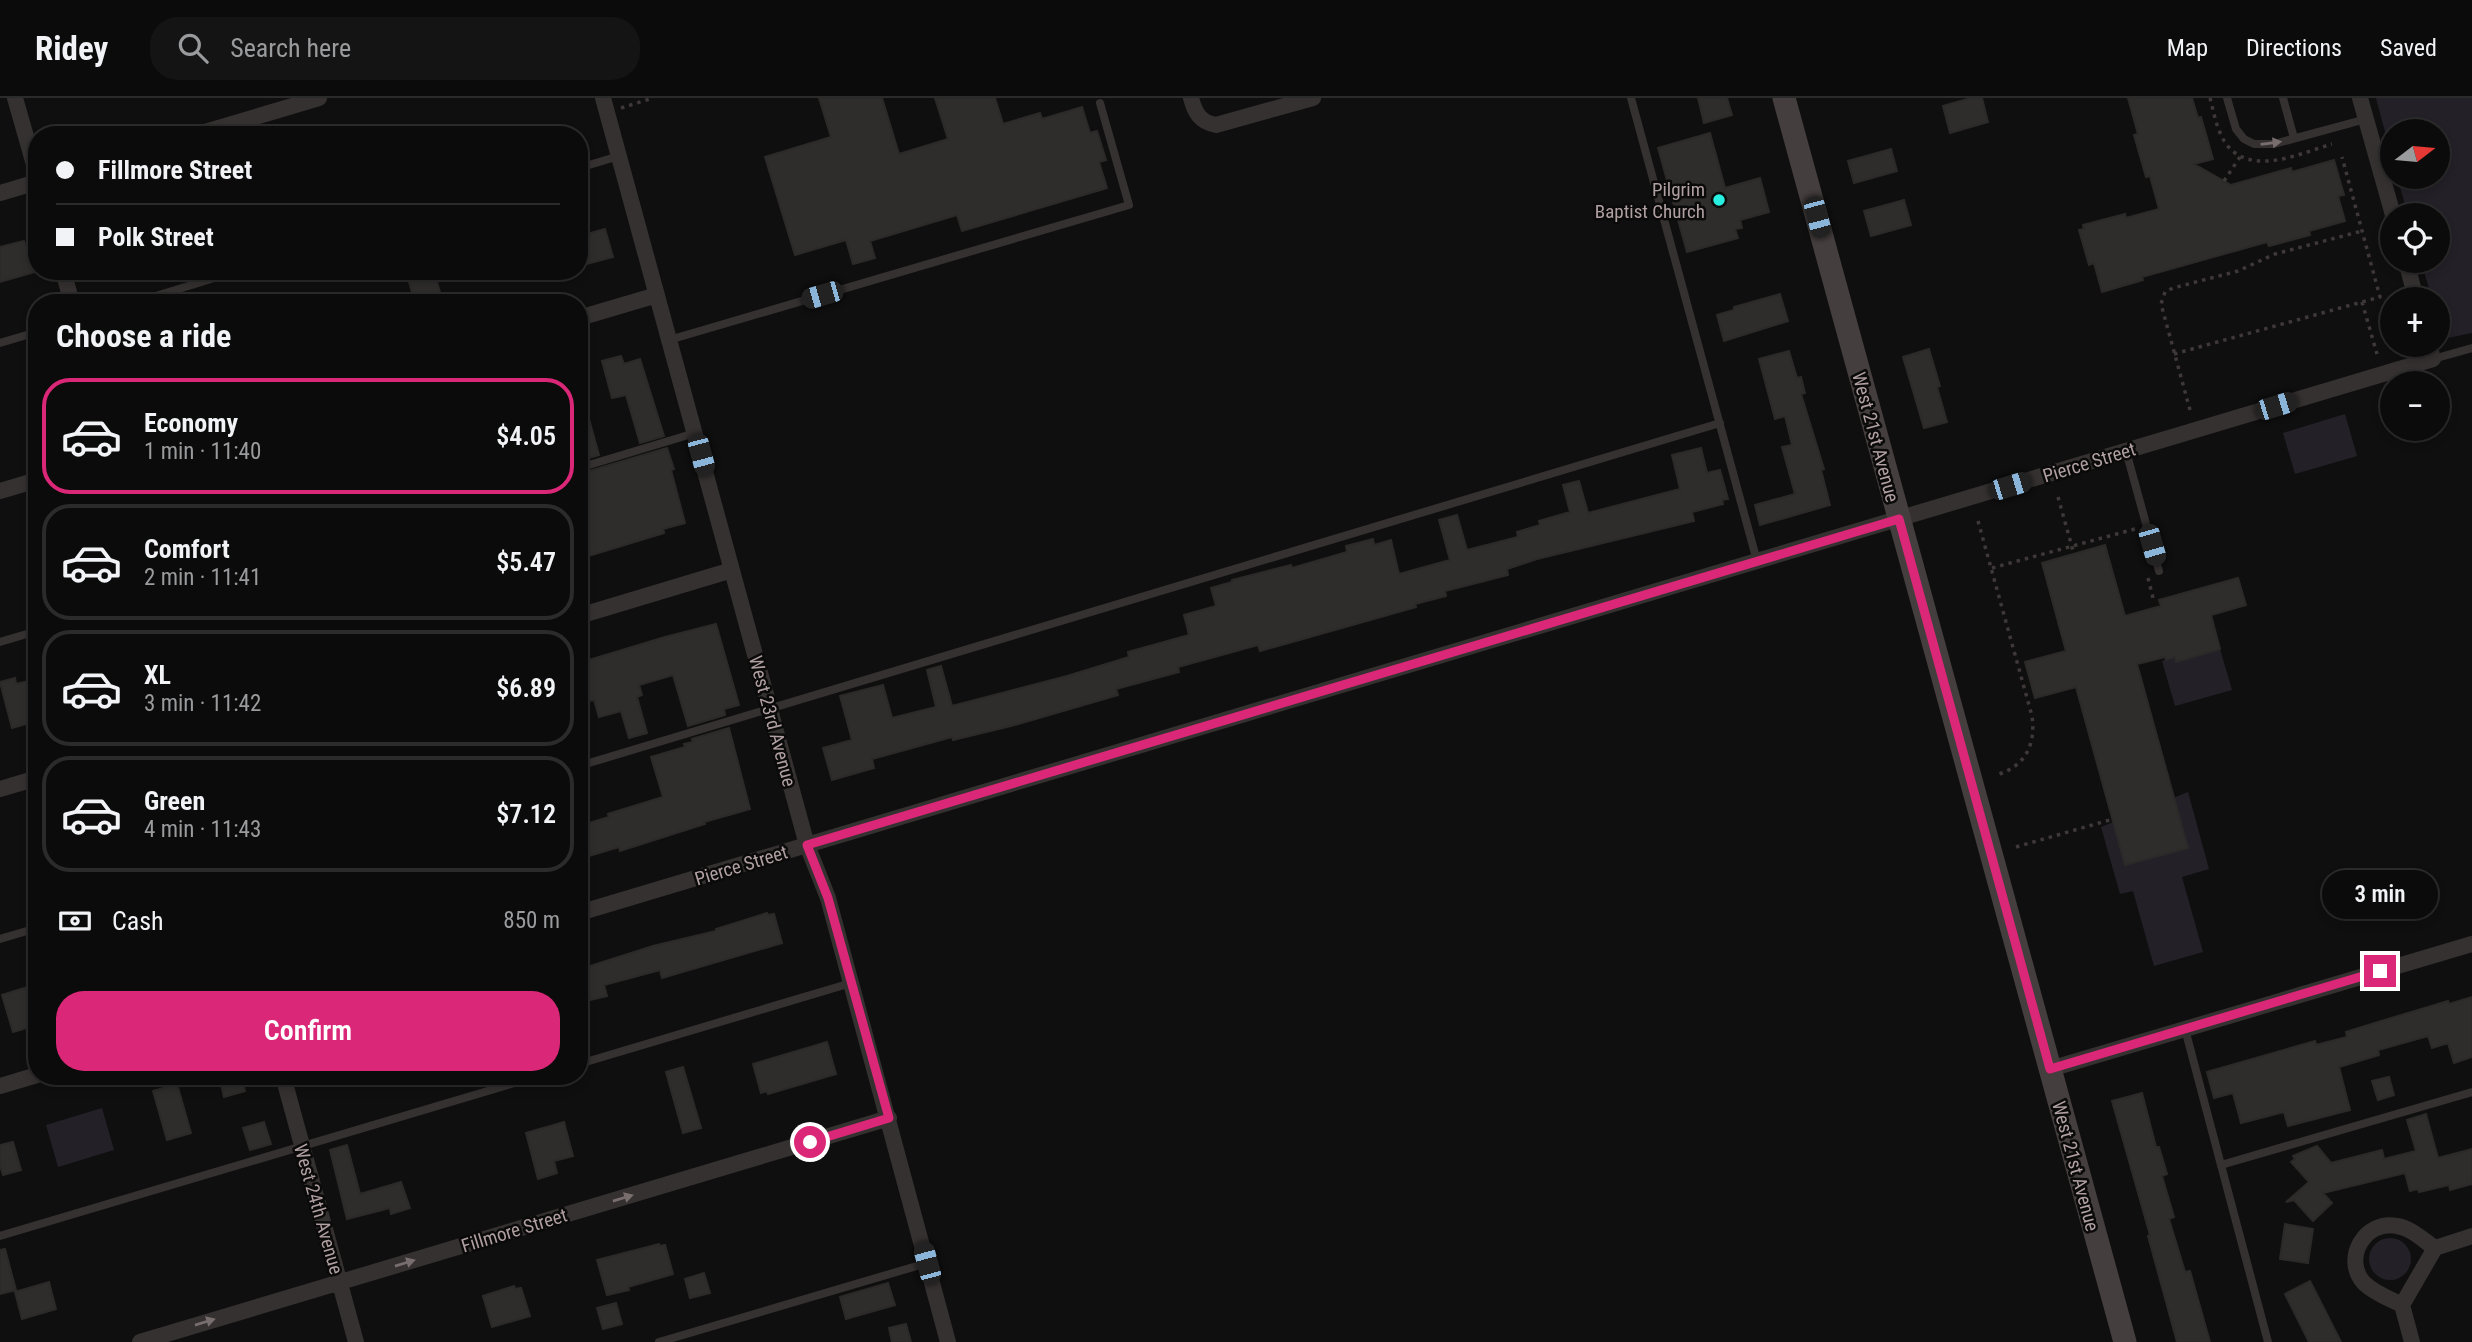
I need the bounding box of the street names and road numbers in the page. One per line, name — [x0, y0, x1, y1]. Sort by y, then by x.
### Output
street label: West 21st Avenue — [1847, 370, 1904, 505]
street label: Pierce Street — [2040, 437, 2138, 488]
street label: West 23rd Avenue — [744, 653, 801, 789]
street label: Pierce Street — [692, 840, 790, 891]
street label: West 21st Avenue — [2047, 1099, 2104, 1234]
street label: West 24th Avenue — [289, 1141, 348, 1277]
street label: Fillmore Street — [458, 1203, 570, 1257]

